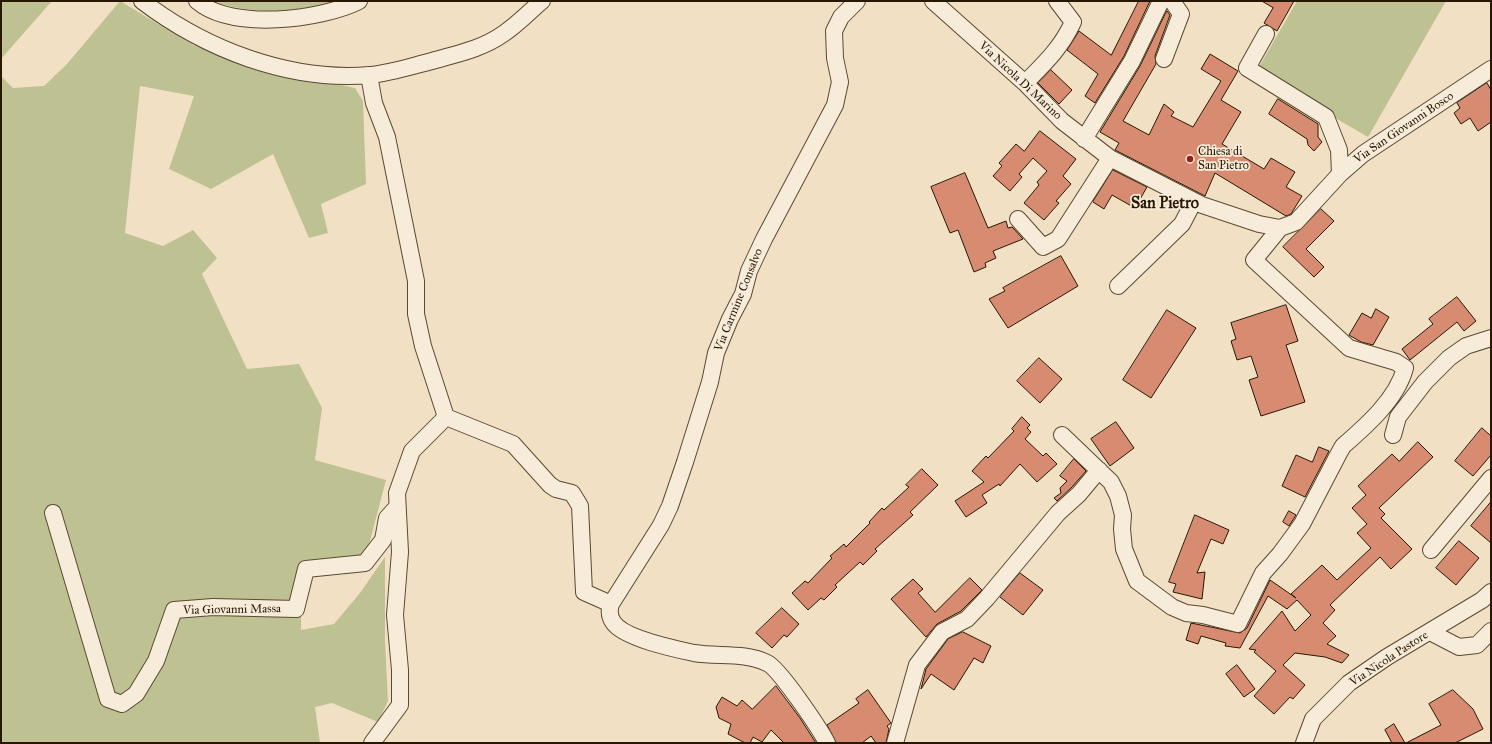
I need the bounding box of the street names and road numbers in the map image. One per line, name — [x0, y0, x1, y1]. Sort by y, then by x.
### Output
street label: Via Nicola Di Marino — [976, 39, 1064, 123]
street label: Via San Giovanni Bosco — [1351, 89, 1457, 167]
street label: Via Carmine Consalvo — [712, 246, 766, 354]
street label: Via Giovanni Massa — [183, 602, 281, 618]
street label: Via Nicola Pastore — [1347, 628, 1431, 690]

